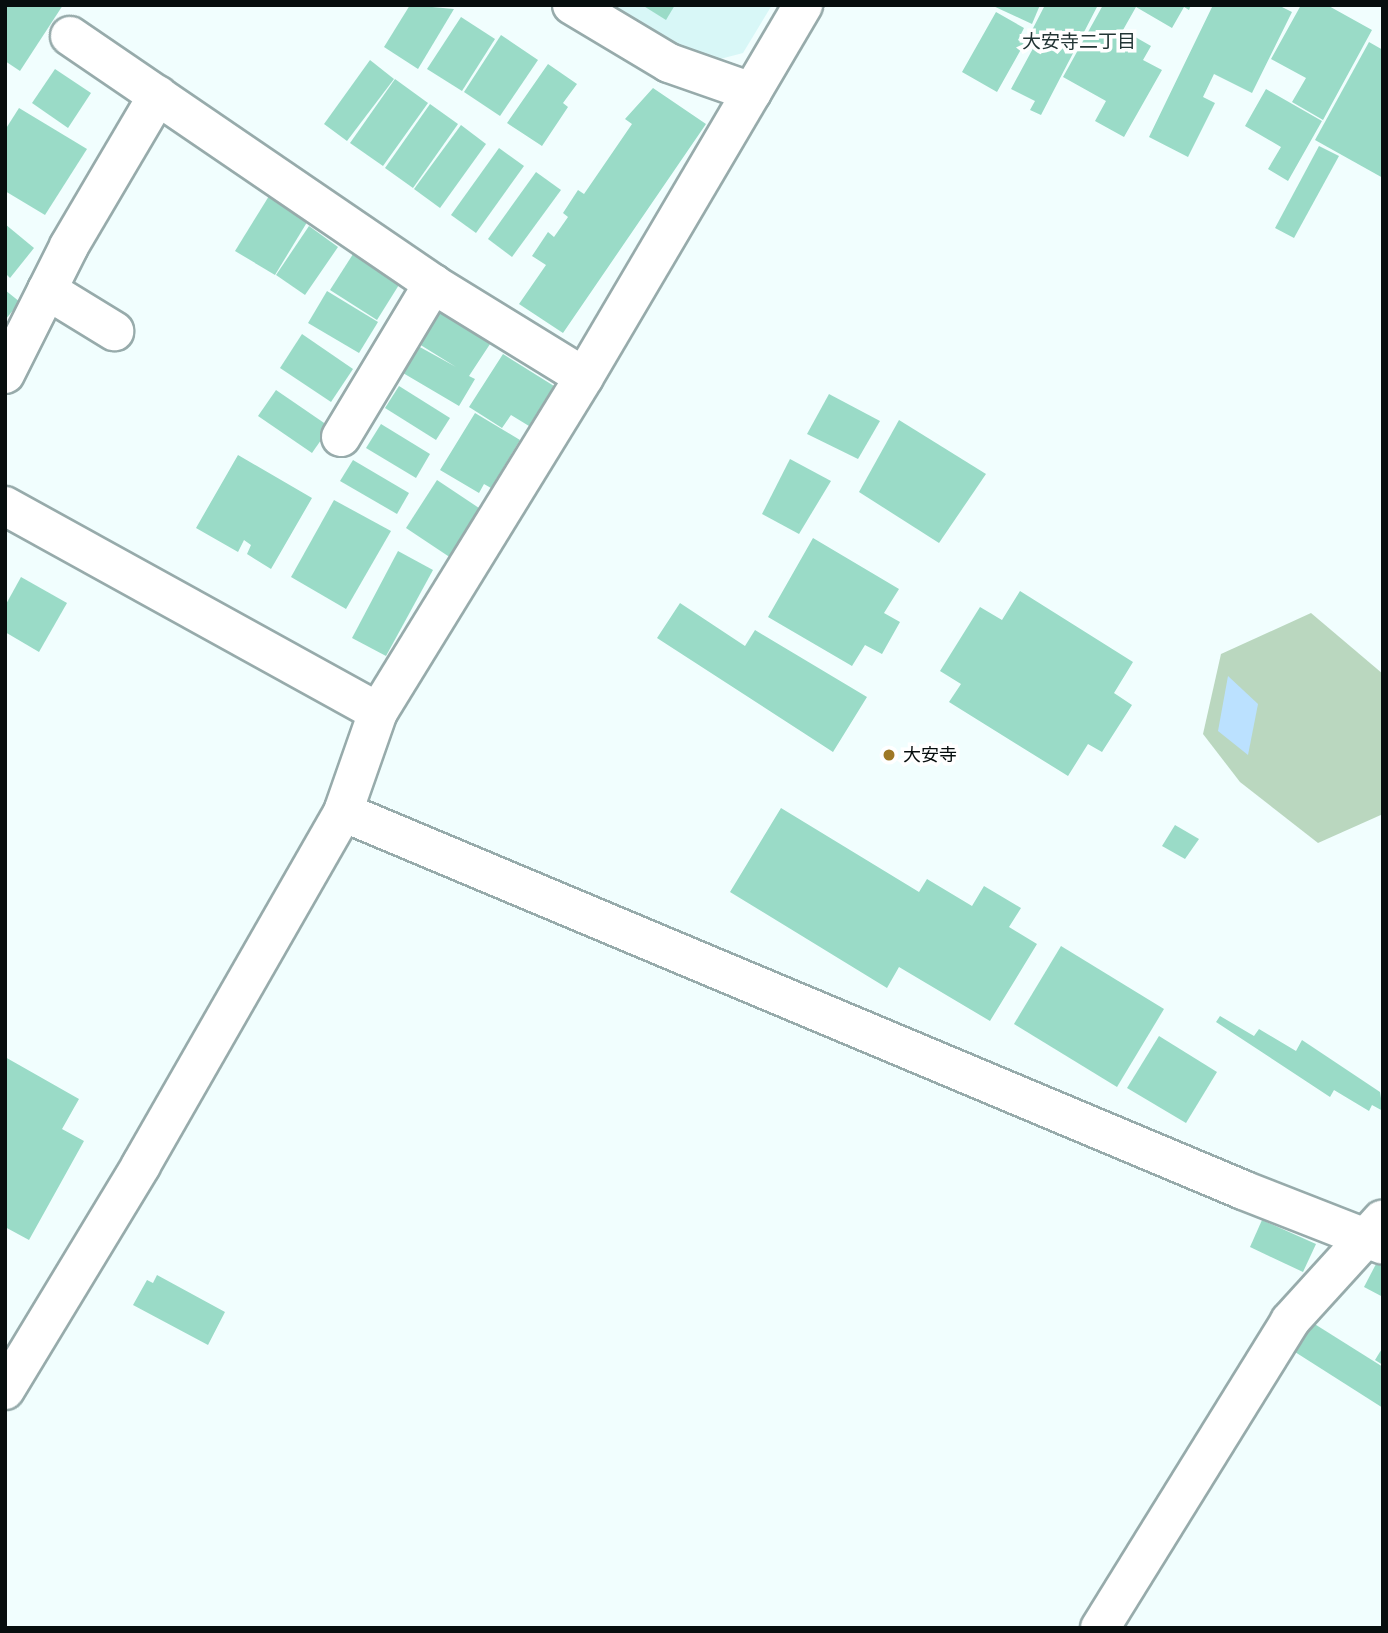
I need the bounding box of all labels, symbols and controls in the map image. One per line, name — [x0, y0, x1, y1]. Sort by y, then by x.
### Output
district label: 大安寺二丁目 — [1022, 31, 1136, 53]
place label: 大安寺 — [903, 744, 957, 766]
marker: 大安寺 — [881, 747, 897, 763]

